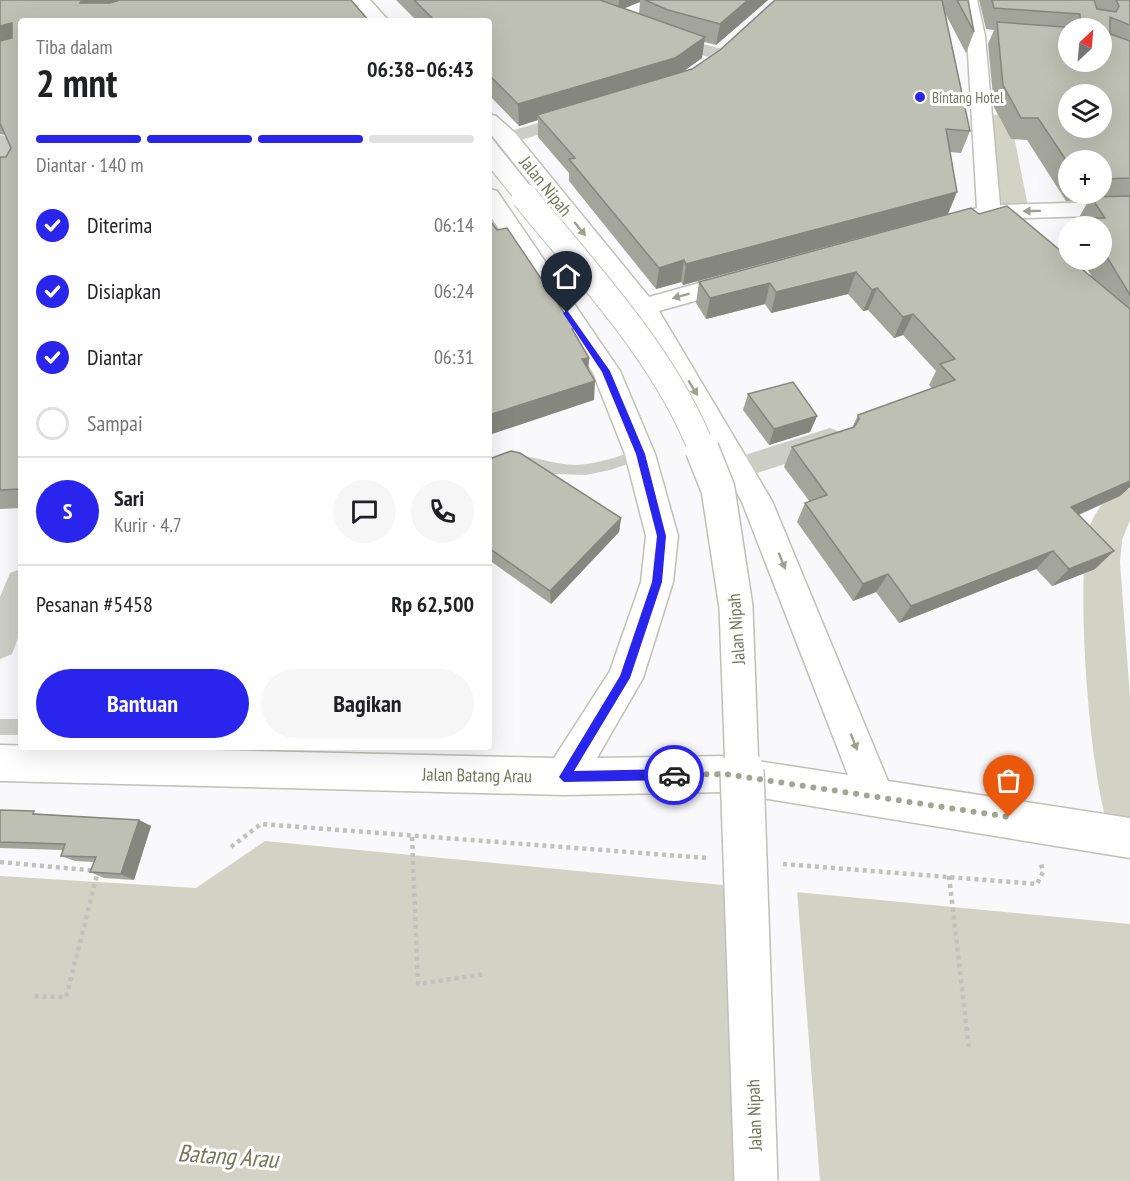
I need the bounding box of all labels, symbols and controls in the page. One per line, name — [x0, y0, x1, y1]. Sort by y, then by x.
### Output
north arrow — [1058, 18, 1112, 72]
map controls — [1058, 18, 1112, 270]
text: Tiba dalam — [36, 34, 113, 60]
text: 06:38–06:43 — [367, 55, 474, 83]
text: 2 mnt — [36, 57, 117, 108]
button: layers — [1058, 84, 1112, 138]
place label: Bintang Hotel — [932, 88, 1004, 107]
marker: Bintang Hotel — [913, 90, 927, 104]
street label: Jalan Nipah — [514, 150, 577, 221]
button: + — [1058, 150, 1112, 204]
text: Diantar · 140 m — [36, 152, 144, 178]
one-way arrow — [1023, 206, 1042, 216]
icon: check — [36, 209, 69, 242]
text: Diterima — [87, 211, 152, 239]
text: 06:14 — [434, 212, 474, 238]
button: − — [1058, 216, 1112, 270]
one-way arrow — [574, 221, 587, 237]
pin — [541, 251, 592, 313]
icon: home — [550, 260, 583, 293]
icon: check — [36, 275, 69, 308]
text: Disiapkan — [87, 277, 161, 305]
text: 06:24 — [434, 278, 474, 304]
one-way arrow — [672, 292, 691, 302]
icon: check — [36, 341, 69, 374]
text: Diantar — [87, 343, 143, 371]
text: 06:31 — [434, 344, 474, 370]
one-way arrow — [688, 380, 699, 396]
text: Sampai — [87, 409, 143, 437]
button: chat — [333, 480, 396, 543]
button: phone — [411, 480, 474, 543]
text: Sari — [114, 484, 144, 512]
text: S — [63, 497, 72, 525]
text: Kurir · 4.7 — [114, 512, 182, 538]
one-way arrow — [777, 553, 787, 571]
text: Pesanan #5458 — [36, 590, 153, 618]
text: Rp 62,500 — [391, 590, 474, 618]
street label: Jalan Nipah — [722, 593, 750, 666]
button: Bantuan — [36, 669, 249, 738]
button: Bagikan — [261, 669, 474, 738]
one-way arrow — [850, 733, 859, 751]
courier — [644, 745, 704, 805]
pin — [983, 755, 1034, 817]
icon: car — [658, 759, 691, 792]
street label: Jalan Batang Arau — [421, 763, 532, 787]
icon: bag — [992, 764, 1025, 797]
street label: Jalan Nipah — [741, 1079, 767, 1152]
water label: Batang Arau — [177, 1137, 281, 1175]

